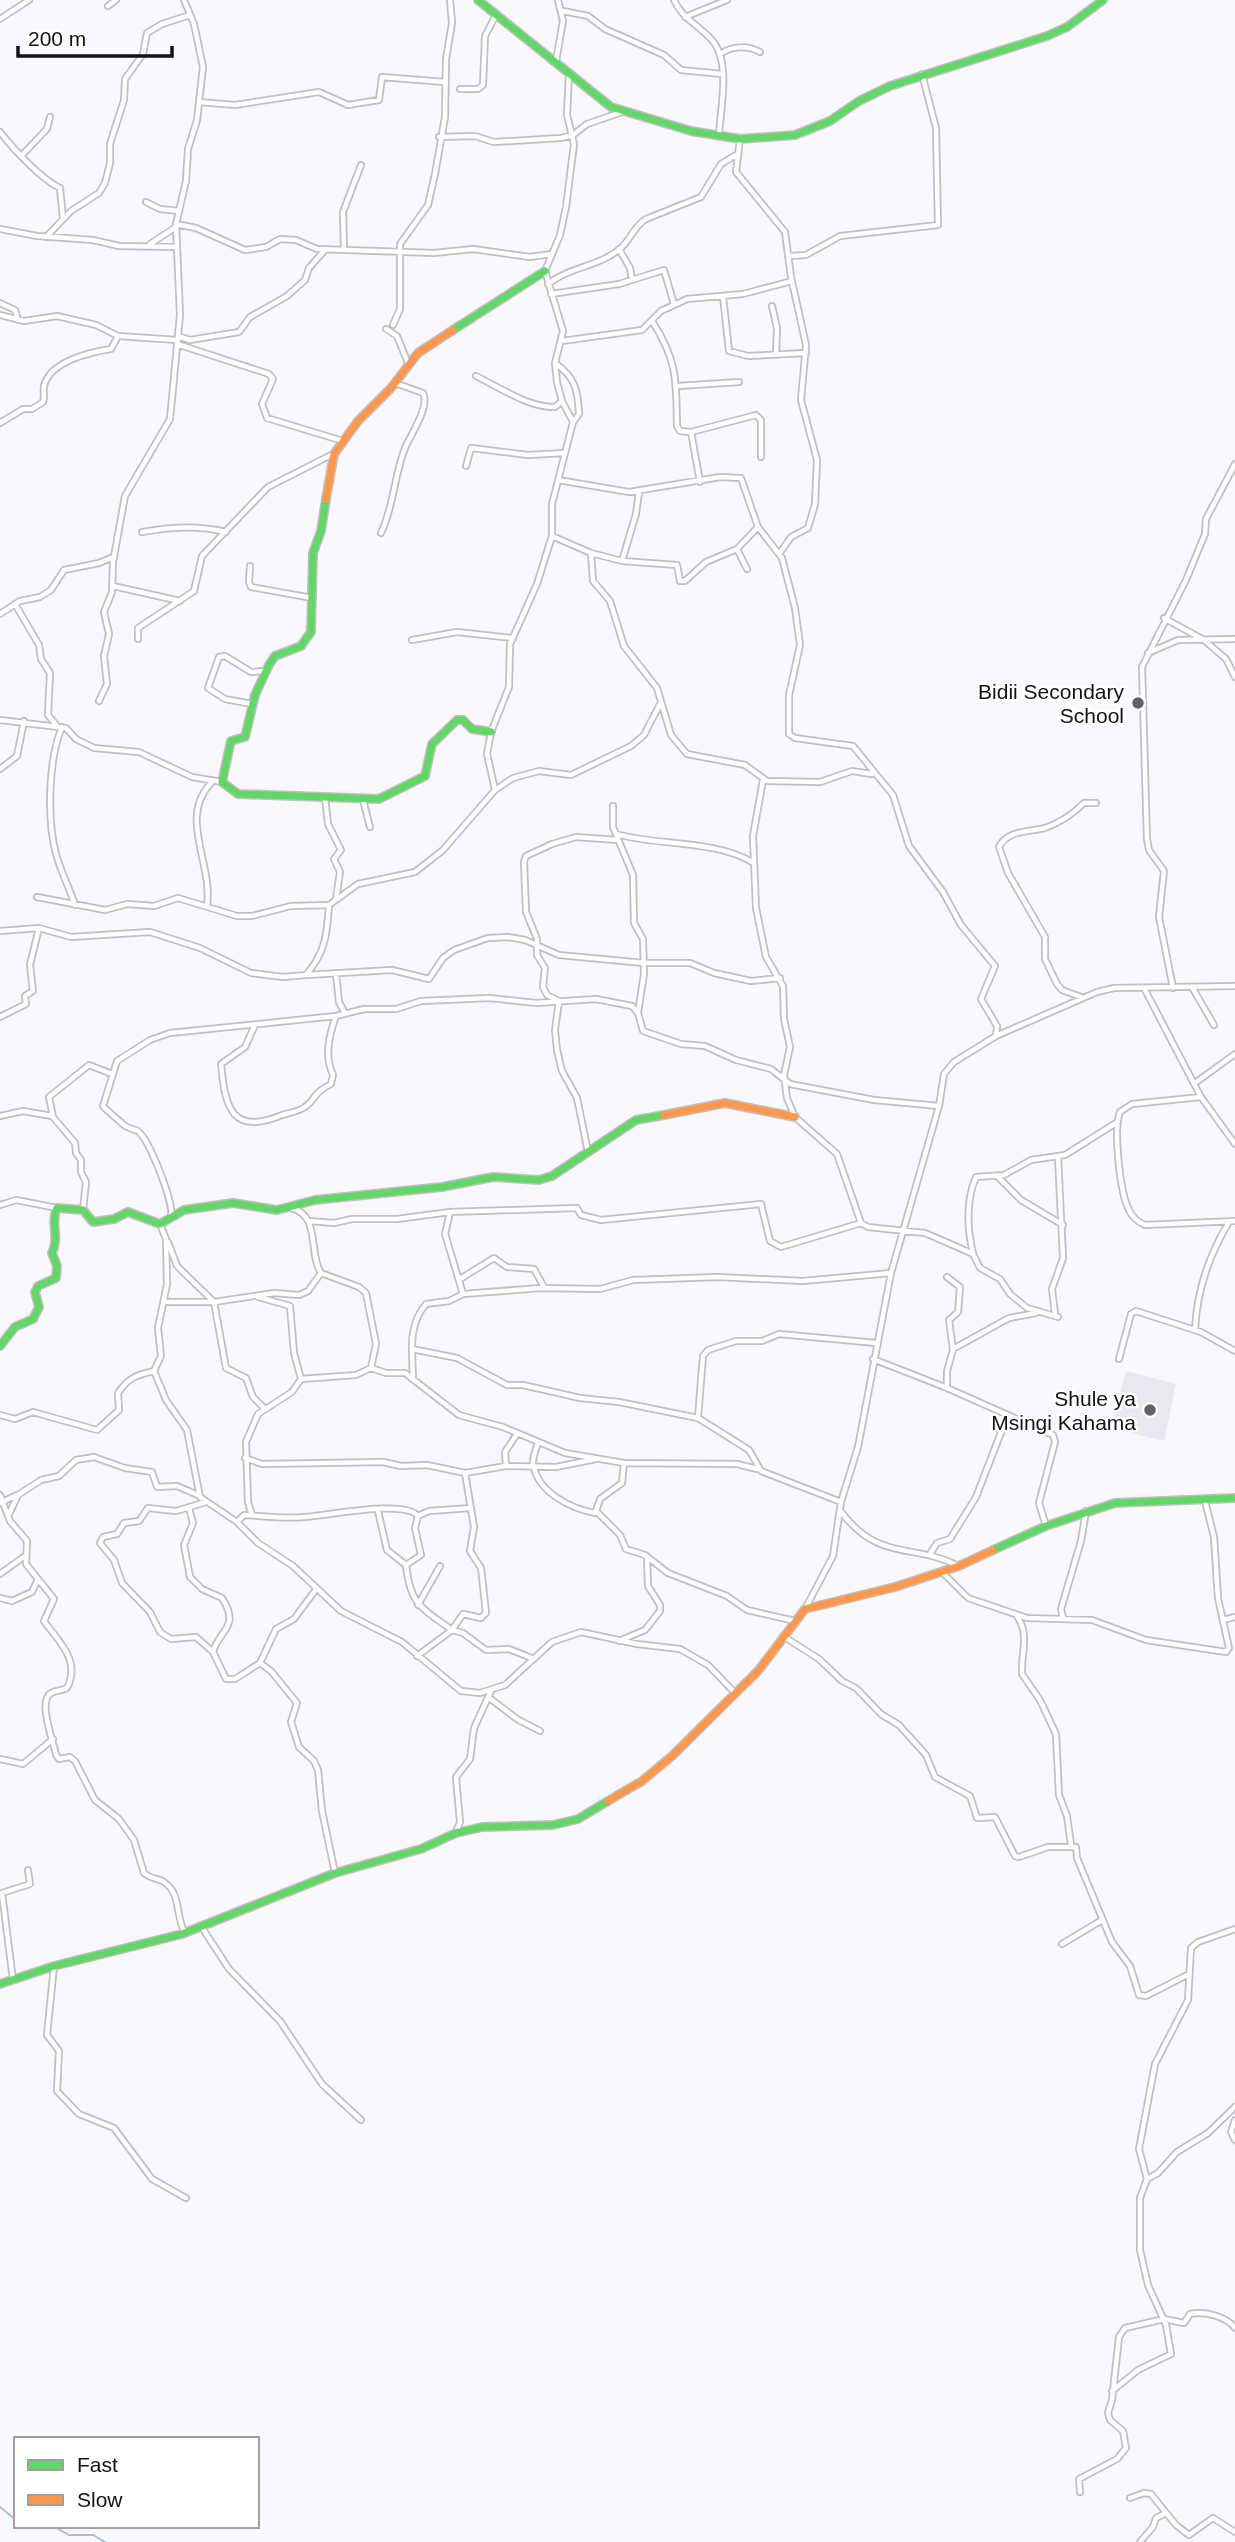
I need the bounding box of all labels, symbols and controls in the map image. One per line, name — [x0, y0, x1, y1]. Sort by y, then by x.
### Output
scale bar — [18, 14, 172, 58]
text: 200 m — [28, 27, 86, 50]
place label: Bidii Secondary School — [978, 680, 1124, 727]
marker: Bidii Secondary School — [1130, 695, 1146, 711]
place label: Shule ya Msingi Kahama — [991, 1387, 1136, 1434]
marker: Shule ya Msingi Kahama — [1142, 1402, 1158, 1418]
legend — [14, 2437, 259, 2528]
text: Fast — [77, 2453, 118, 2476]
text: Slow — [77, 2488, 123, 2511]

